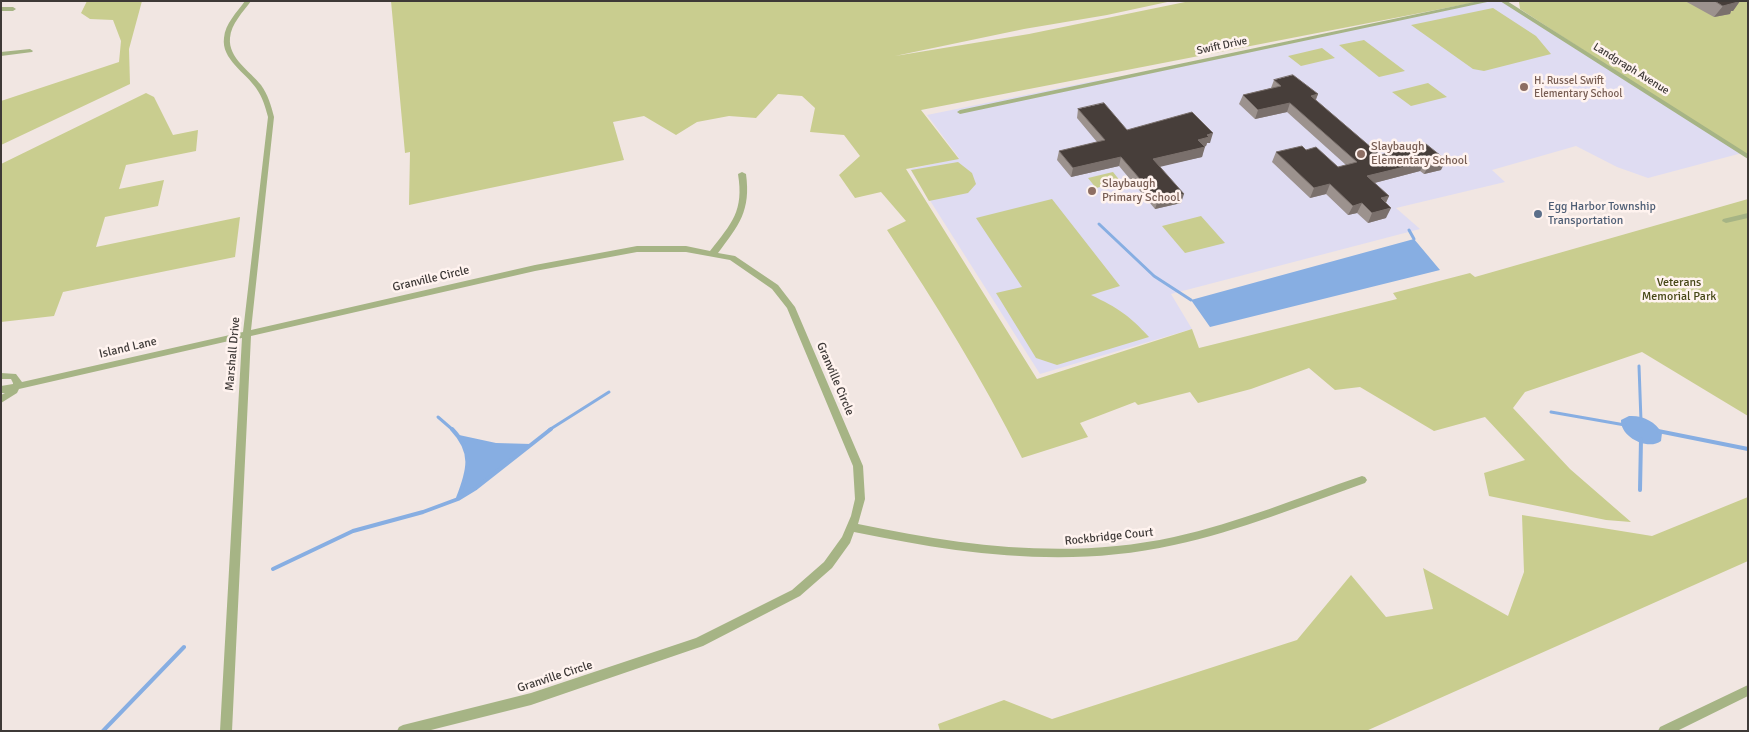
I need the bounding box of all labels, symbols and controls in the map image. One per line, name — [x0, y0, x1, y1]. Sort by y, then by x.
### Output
street label: Swift Drive — [1196, 34, 1248, 58]
street label: Landgraph Avenue — [1591, 40, 1671, 98]
place label: H. Russel Swift Elementary School — [1534, 74, 1622, 100]
marker: H. Russel Swift Elementary School — [1518, 81, 1530, 93]
place label: Slaybaugh Elementary School — [1371, 140, 1467, 168]
marker: Slaybaugh Elementary School — [1355, 148, 1367, 160]
place label: Slaybaugh Primary School — [1102, 177, 1180, 205]
marker: Slaybaugh Primary School — [1086, 185, 1098, 197]
place label: Egg Harbor Township Transportation — [1548, 200, 1656, 228]
marker: Egg Harbor Township Transportation — [1532, 208, 1544, 220]
street label: Granville Circle — [391, 263, 471, 295]
park label: Veterans Memorial Park — [1642, 276, 1716, 304]
street label: Marshall Drive — [223, 316, 243, 392]
street label: Island Lane — [98, 334, 158, 362]
street label: Granville Circle — [813, 340, 857, 418]
street label: Rockbridge Court — [1064, 525, 1154, 549]
street label: Granville Circle — [516, 658, 594, 696]

